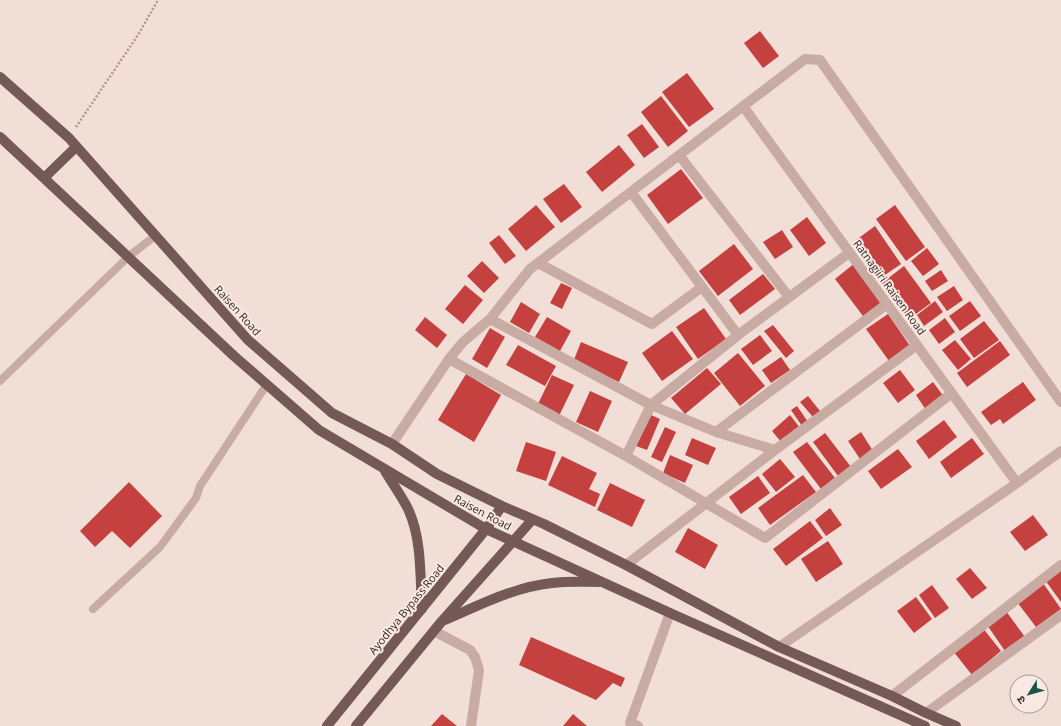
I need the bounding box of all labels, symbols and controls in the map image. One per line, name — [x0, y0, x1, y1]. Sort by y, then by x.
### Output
street label: Ratnagiiri Raisen Road — [850, 236, 930, 338]
street label: Raisen Road — [211, 282, 265, 338]
street label: Raisen Road — [452, 491, 514, 533]
street label: Ayodhya Bypass Road — [365, 561, 447, 657]
north arrow — [1009, 674, 1049, 714]
text: उ — [1012, 693, 1029, 707]

